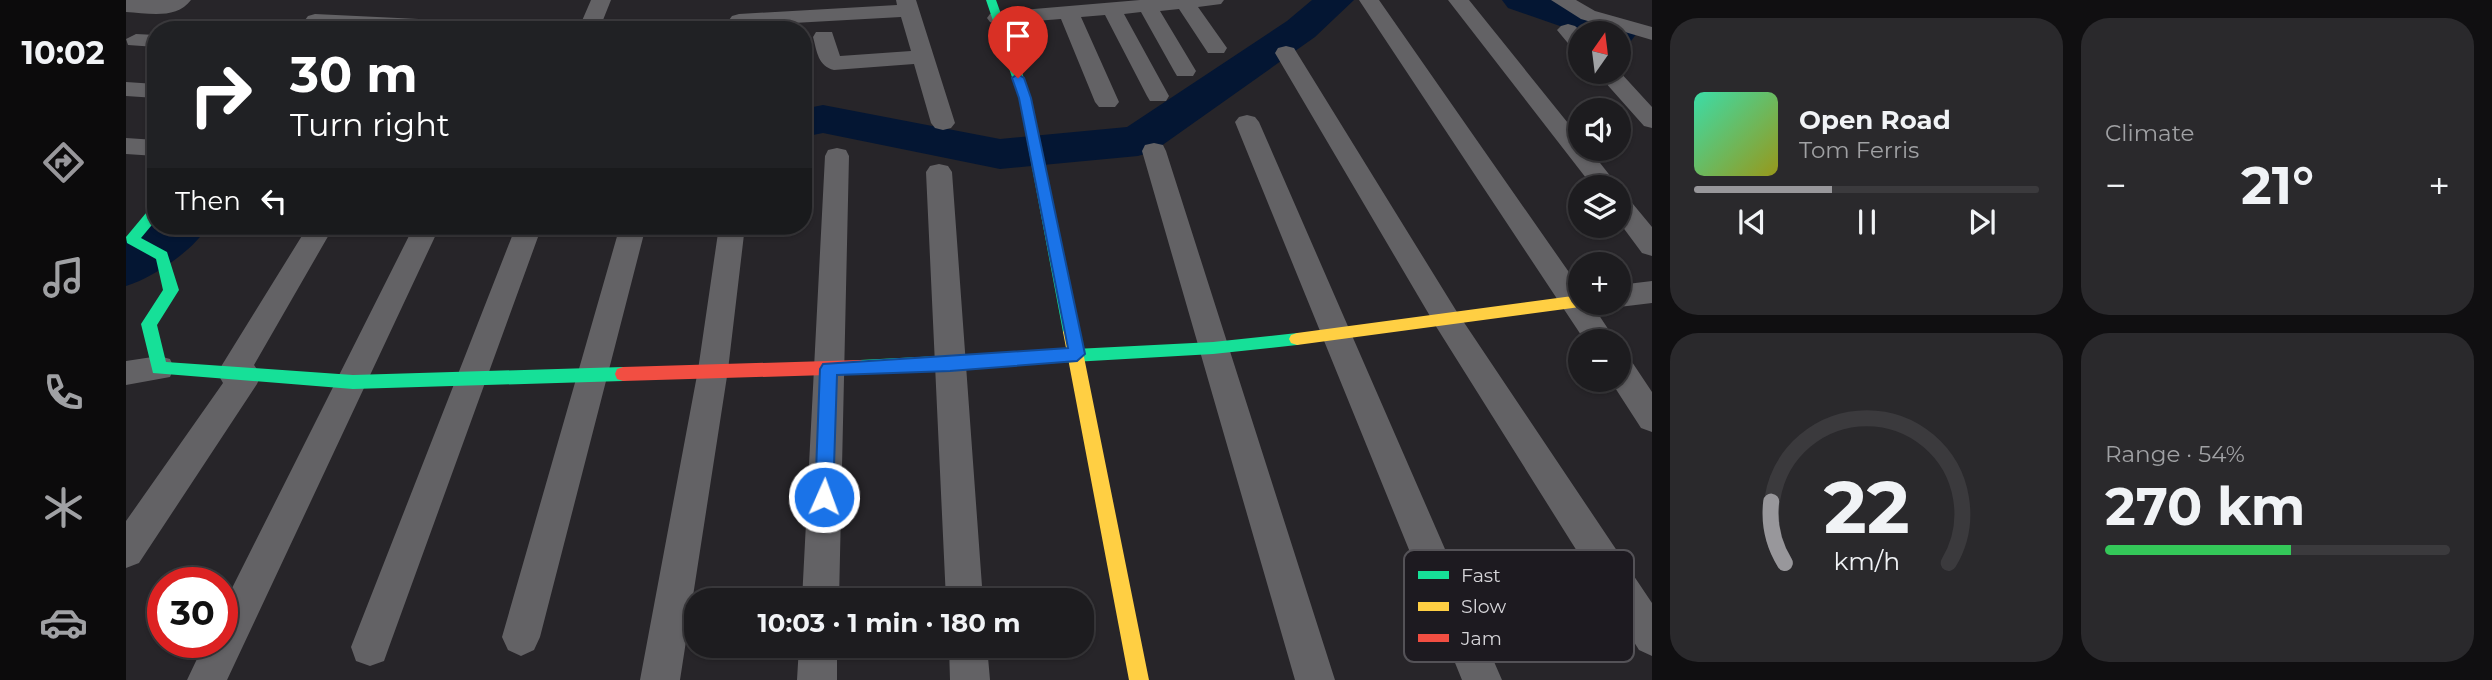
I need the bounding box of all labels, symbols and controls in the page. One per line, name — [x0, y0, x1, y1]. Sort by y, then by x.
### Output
pin — [988, 6, 1048, 78]
icon: arrive — [999, 17, 1037, 55]
north arrow — [1568, 21, 1631, 84]
map controls — [1568, 21, 1631, 392]
text: 10:02 — [21, 33, 105, 72]
text: 30 m — [290, 45, 418, 104]
icon: right — [175, 49, 266, 140]
button: sound — [1568, 98, 1631, 161]
text: Open Road — [1799, 104, 1951, 136]
text: Turn right — [290, 105, 450, 144]
text: Climate — [2105, 119, 2194, 147]
text: Tom Ferris — [1799, 136, 1919, 164]
icon: directions — [39, 138, 88, 187]
text: 21° — [2241, 154, 2314, 217]
text: − — [2105, 162, 2127, 209]
text: + — [2428, 162, 2450, 209]
button: layers — [1568, 175, 1631, 238]
icon: left — [255, 182, 293, 220]
text: Then — [175, 185, 241, 217]
icon: previous — [1733, 203, 1771, 241]
icon: pause — [1848, 203, 1886, 241]
icon: next — [1963, 203, 2001, 241]
button: + — [1568, 252, 1631, 315]
icon: music — [39, 253, 88, 302]
button: − — [1568, 329, 1631, 392]
icon: phone — [39, 368, 88, 417]
text: Range · 54% — [2105, 440, 2245, 468]
position arrow — [787, 460, 861, 534]
text: 22 — [1824, 464, 1909, 552]
text: 270 km — [2105, 475, 2305, 538]
icon: climate — [39, 483, 88, 532]
text: km/h — [1833, 546, 1900, 576]
legend — [1404, 550, 1634, 662]
text: Fast — [1461, 564, 1501, 587]
speed limit sign: 30 — [147, 567, 238, 658]
text: Slow — [1461, 595, 1506, 618]
icon: car — [39, 598, 88, 647]
text: 10:03 · 1 min · 180 m — [758, 607, 1020, 639]
text: Jam — [1460, 627, 1502, 650]

